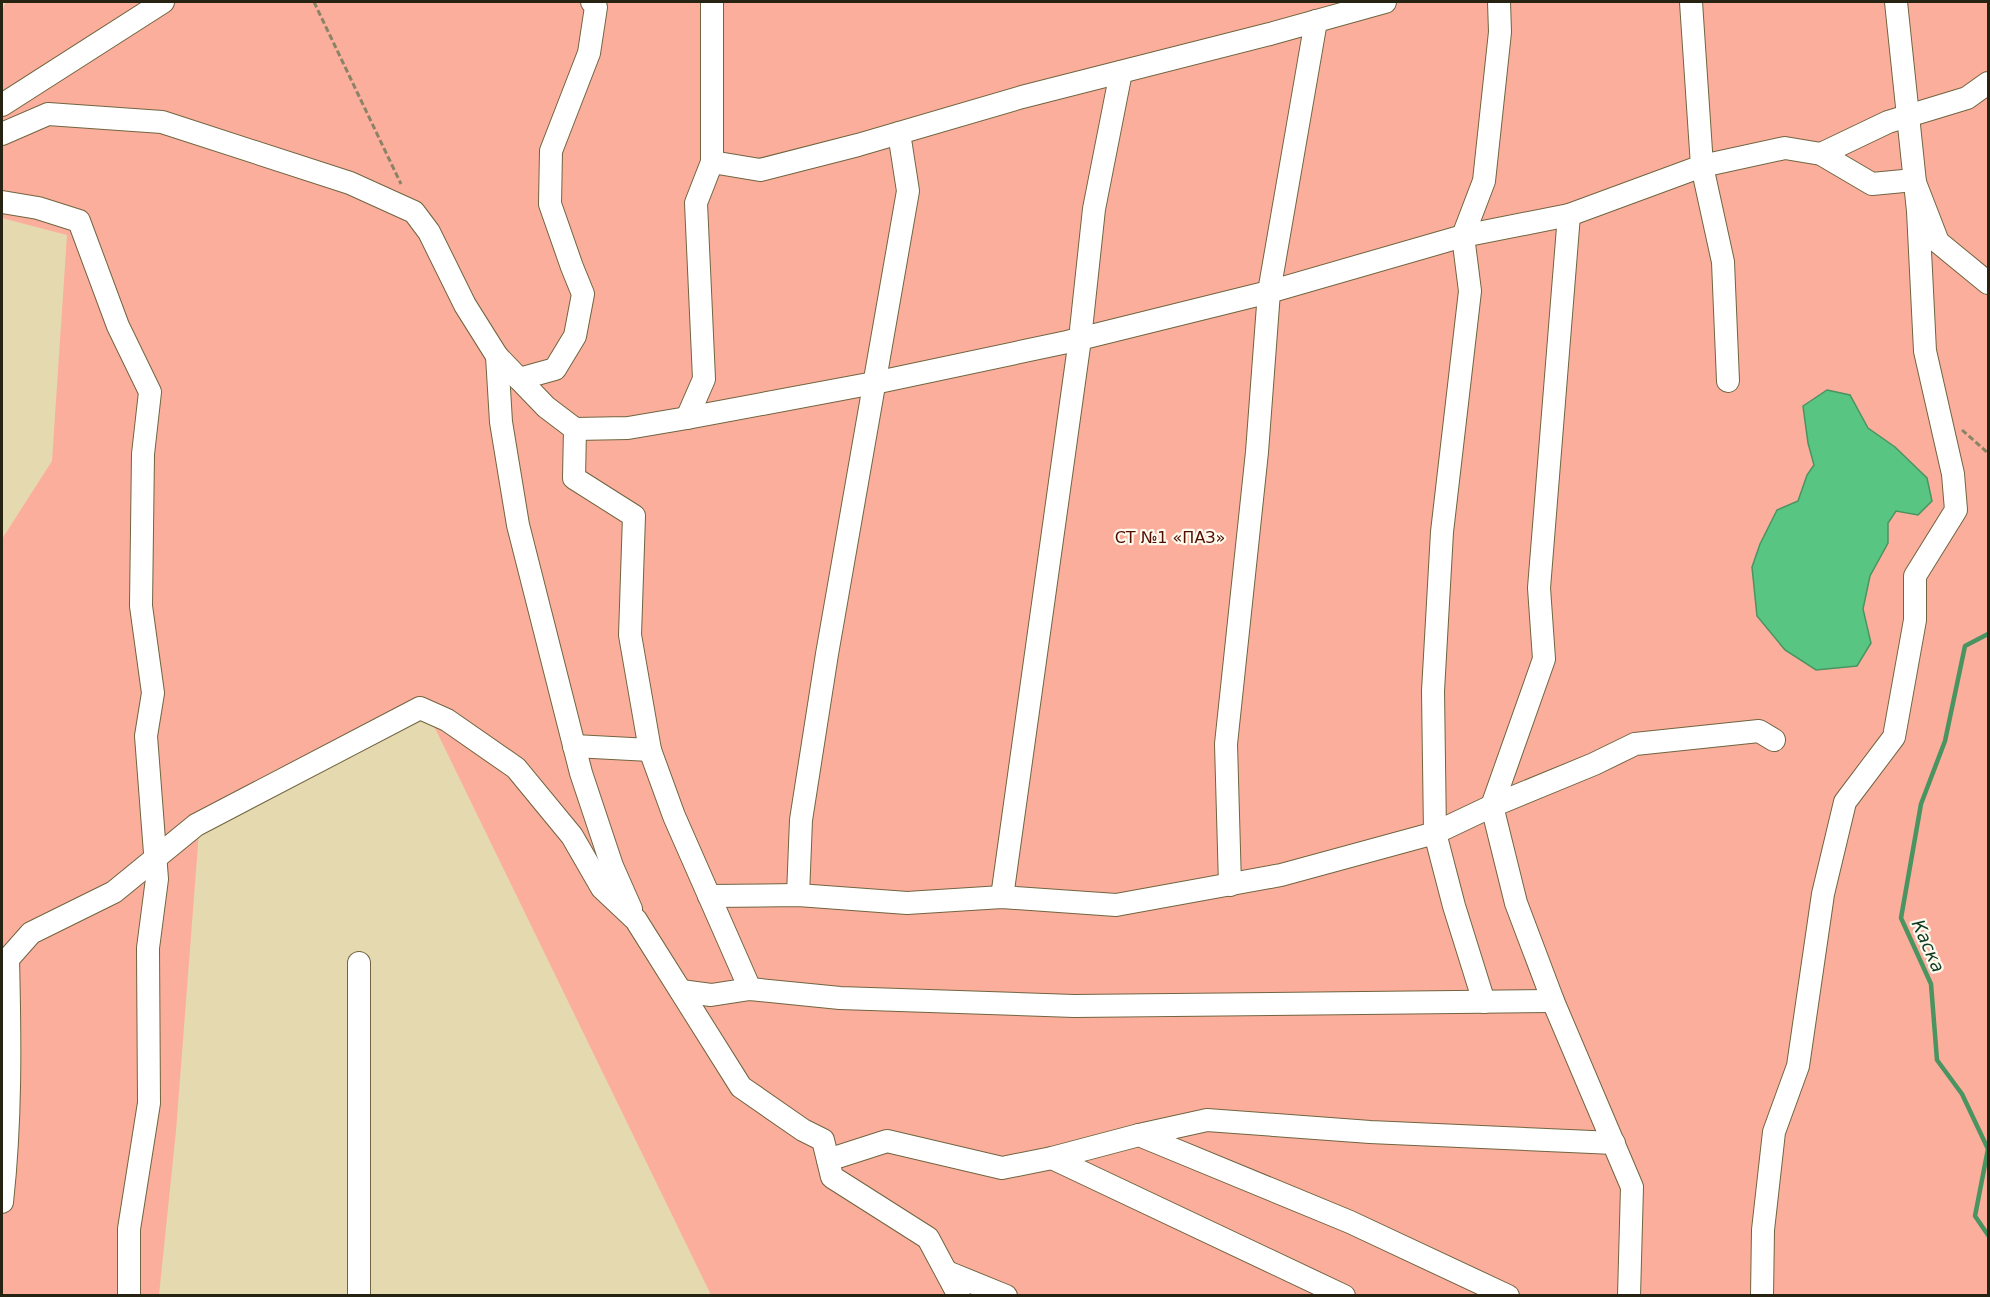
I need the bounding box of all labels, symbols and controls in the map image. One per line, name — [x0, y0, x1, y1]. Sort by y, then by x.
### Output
park label: СТ №1 «ПАЗ» — [1115, 528, 1225, 547]
water label: Каска — [1908, 916, 1949, 975]

